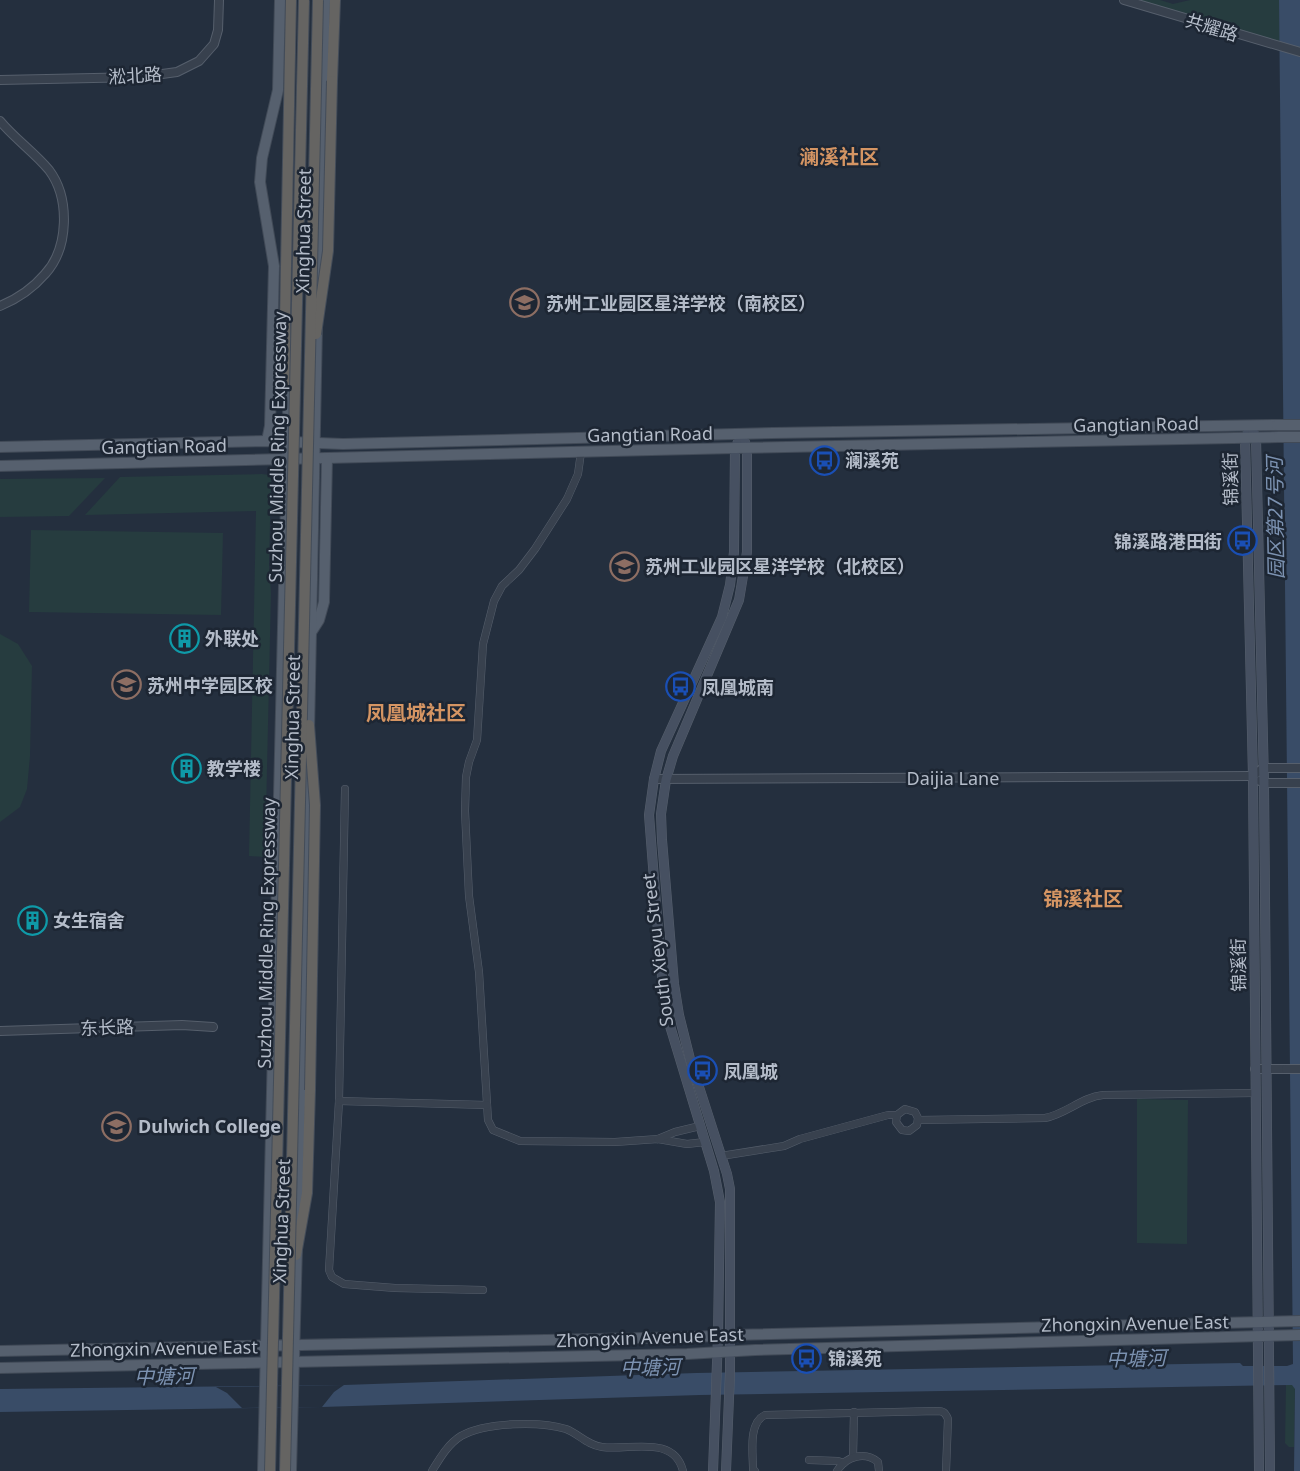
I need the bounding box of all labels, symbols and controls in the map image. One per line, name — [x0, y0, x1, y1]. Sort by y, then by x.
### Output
street label: 共耀路 — [1183, 8, 1241, 46]
street label: 淞北路 — [107, 62, 163, 88]
district label: 澜溪社区 — [799, 143, 879, 170]
street label: Xinghua Street — [290, 168, 316, 294]
school or university icon: 苏州工业园区星洋学校（南校区） — [509, 287, 541, 319]
place label: 苏州工业园区星洋学校（南校区） — [546, 291, 816, 315]
street label: Suzhou Middle Ring Expressway — [263, 310, 291, 583]
street label: Gangtian Road — [1073, 411, 1199, 437]
street label: Gangtian Road — [587, 421, 713, 447]
street label: Gangtian Road — [101, 433, 227, 459]
bus stop icon: 澜溪苑 — [808, 444, 840, 476]
place label: 澜溪苑 — [845, 448, 899, 472]
street label: 锦溪街 — [1218, 452, 1242, 506]
water label: 园区第27号河 — [1260, 453, 1290, 579]
bus stop icon: 锦溪路港田街 — [1227, 525, 1259, 557]
place label: 锦溪路港田街 — [1114, 529, 1222, 553]
school or university icon: 苏州工业园区星洋学校（北校区） — [608, 550, 640, 582]
place label: 苏州工业园区星洋学校（北校区） — [645, 554, 915, 578]
building icon: 外联处 — [168, 622, 200, 654]
place label: 外联处 — [205, 626, 259, 650]
street label: Xinghua Street — [279, 654, 305, 780]
school or university icon: 苏州中学园区校 — [110, 669, 142, 701]
bus stop icon: 凤凰城南 — [665, 671, 697, 703]
place label: 苏州中学园区校 — [147, 673, 273, 697]
place label: 凤凰城南 — [702, 675, 774, 699]
district label: 凤凰城社区 — [366, 699, 466, 726]
building icon: 教学楼 — [170, 752, 202, 784]
place label: 教学楼 — [207, 756, 261, 780]
street label: Daijia Lane — [907, 766, 999, 790]
street label: Suzhou Middle Ring Expressway — [252, 796, 280, 1069]
street label: South Xieyu Street — [636, 871, 678, 1028]
district label: 锦溪社区 — [1043, 885, 1123, 912]
building icon: 女生宿舍 — [16, 904, 48, 936]
place label: 女生宿舍 — [53, 908, 125, 932]
street label: 锦溪街 — [1226, 938, 1250, 992]
street label: 东长路 — [80, 1014, 134, 1040]
bus stop icon: 凤凰城 — [687, 1055, 719, 1087]
place label: 凤凰城 — [724, 1059, 778, 1083]
school or university icon: Dulwich College — [101, 1110, 133, 1142]
place label: Dulwich College — [138, 1114, 281, 1138]
street label: Xinghua Street — [267, 1158, 295, 1284]
street label: Zhongxin Avenue East — [1041, 1309, 1229, 1337]
street label: Zhongxin Avenue East — [556, 1322, 745, 1352]
street label: Zhongxin Avenue East — [70, 1334, 258, 1362]
bus stop icon: 锦溪苑 — [791, 1342, 823, 1374]
water label: 中塘河 — [1106, 1344, 1170, 1372]
place label: 锦溪苑 — [828, 1346, 882, 1370]
water label: 中塘河 — [620, 1353, 684, 1381]
water label: 中塘河 — [134, 1362, 198, 1390]

